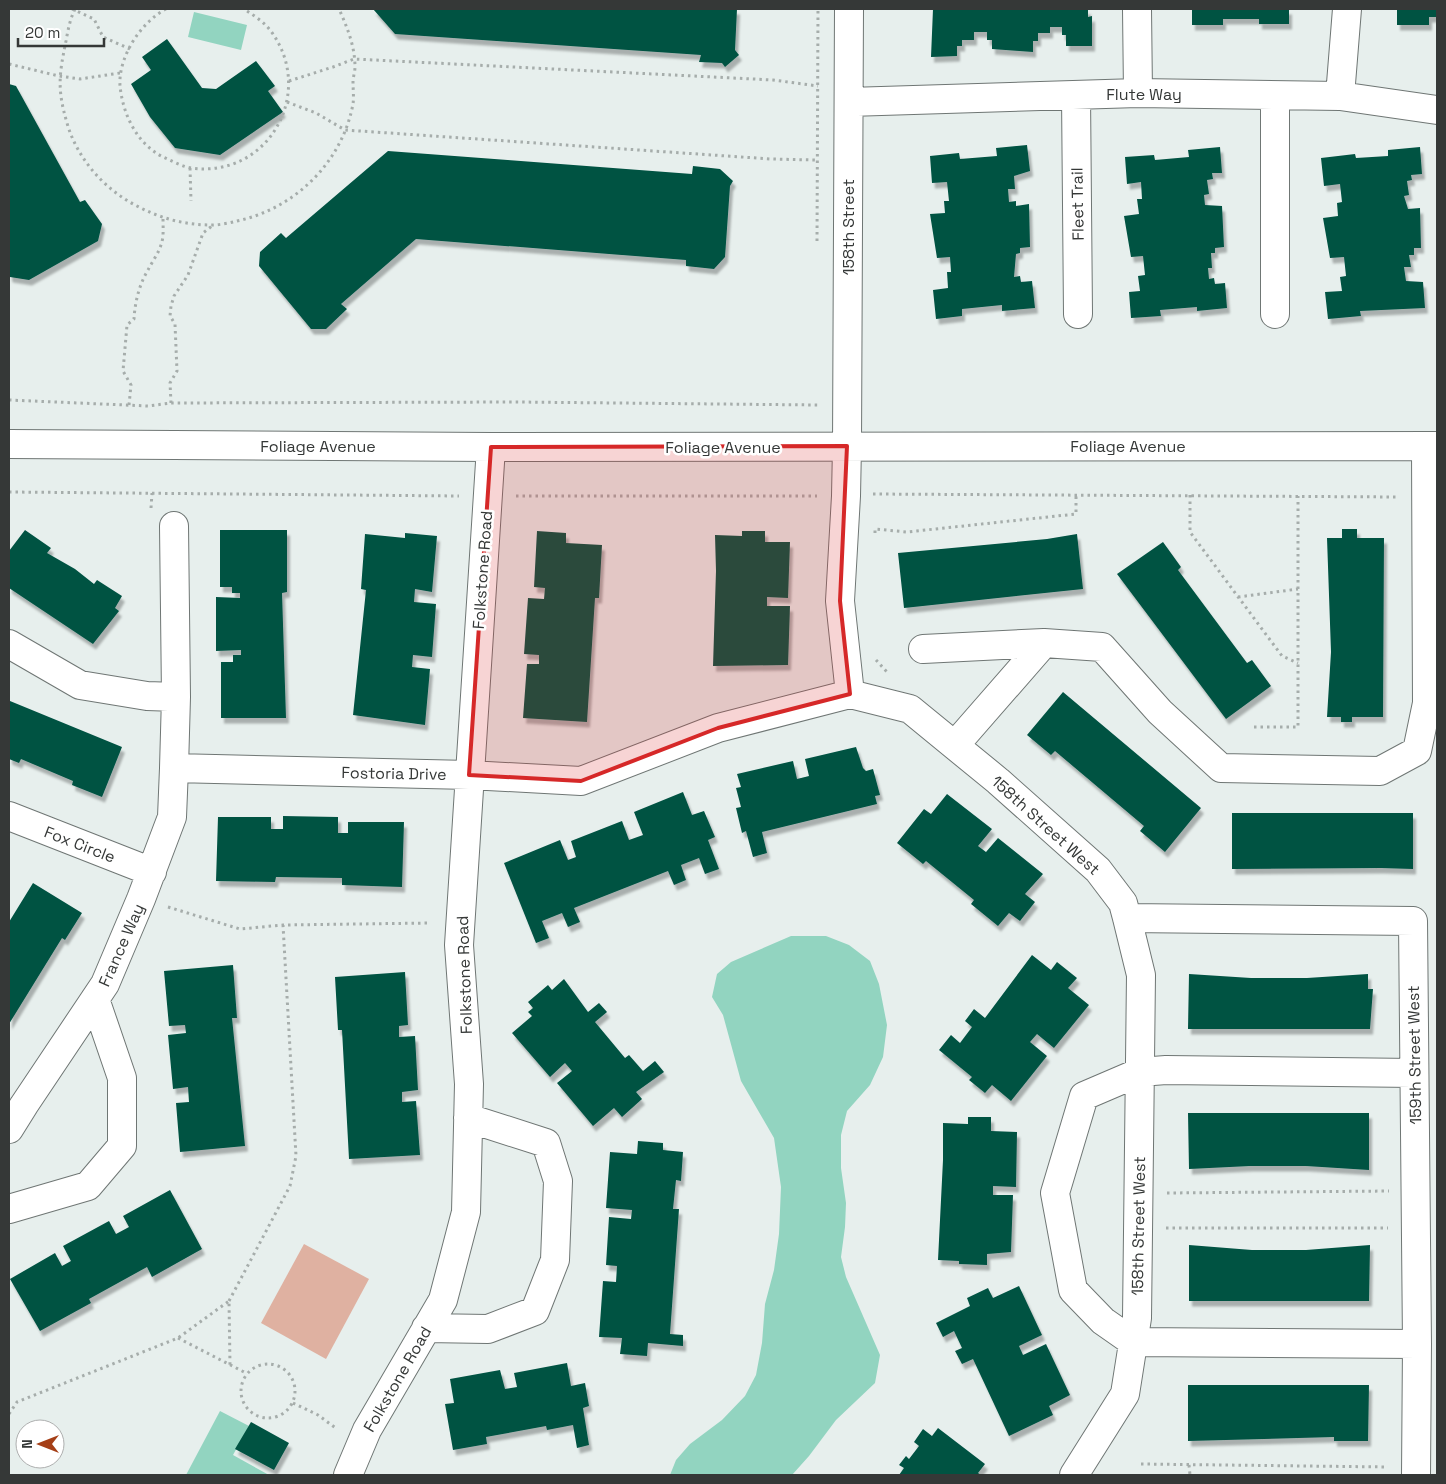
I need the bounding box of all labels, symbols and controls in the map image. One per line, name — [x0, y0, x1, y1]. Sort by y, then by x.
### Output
scale bar — [18, 15, 104, 47]
text: 20 m — [25, 23, 60, 42]
street label: Flute Way — [1106, 84, 1182, 105]
street label: Fleet Trail — [1066, 167, 1089, 241]
street label: 158th Street — [838, 179, 859, 275]
street label: Foliage Avenue — [260, 436, 376, 457]
street label: Foliage Avenue — [1070, 436, 1186, 457]
street label: Foliage Avenue — [665, 437, 781, 458]
street label: Folkstone Road — [468, 510, 497, 630]
street label: Fostoria Drive — [341, 762, 447, 785]
street label: 158th Street West — [987, 771, 1104, 880]
street label: Fox Circle — [41, 821, 118, 868]
street label: France Way — [94, 900, 149, 990]
street label: Folkstone Road — [452, 915, 477, 1035]
street label: 159th Street West — [1403, 985, 1426, 1125]
street label: 158th Street West — [1127, 1156, 1150, 1296]
street label: Folkstone Road — [359, 1323, 436, 1436]
north arrow — [15, 1419, 65, 1469]
text: N — [18, 1439, 36, 1449]

